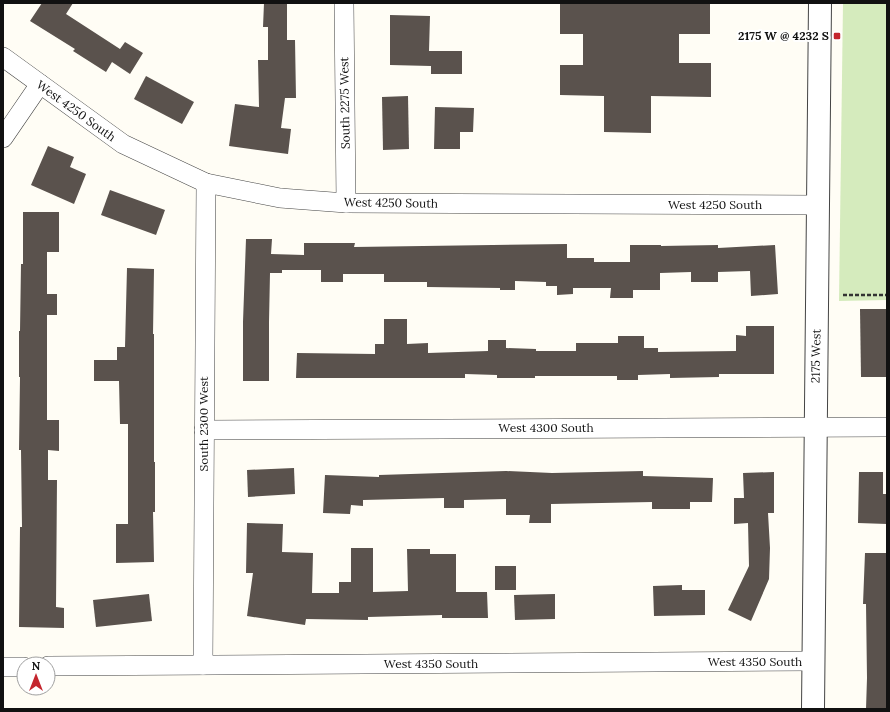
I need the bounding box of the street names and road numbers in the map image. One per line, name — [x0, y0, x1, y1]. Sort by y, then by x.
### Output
street label: South 2275 West — [336, 56, 353, 149]
street label: West 4250 South — [34, 77, 119, 144]
street label: West 4250 South — [344, 194, 438, 211]
street label: West 4250 South — [668, 197, 762, 212]
street label: 2175 West — [808, 328, 823, 383]
street label: South 2300 West — [196, 376, 211, 472]
street label: West 4300 South — [498, 420, 594, 435]
street label: West 4350 South — [708, 654, 802, 669]
street label: West 4350 South — [384, 656, 478, 671]

